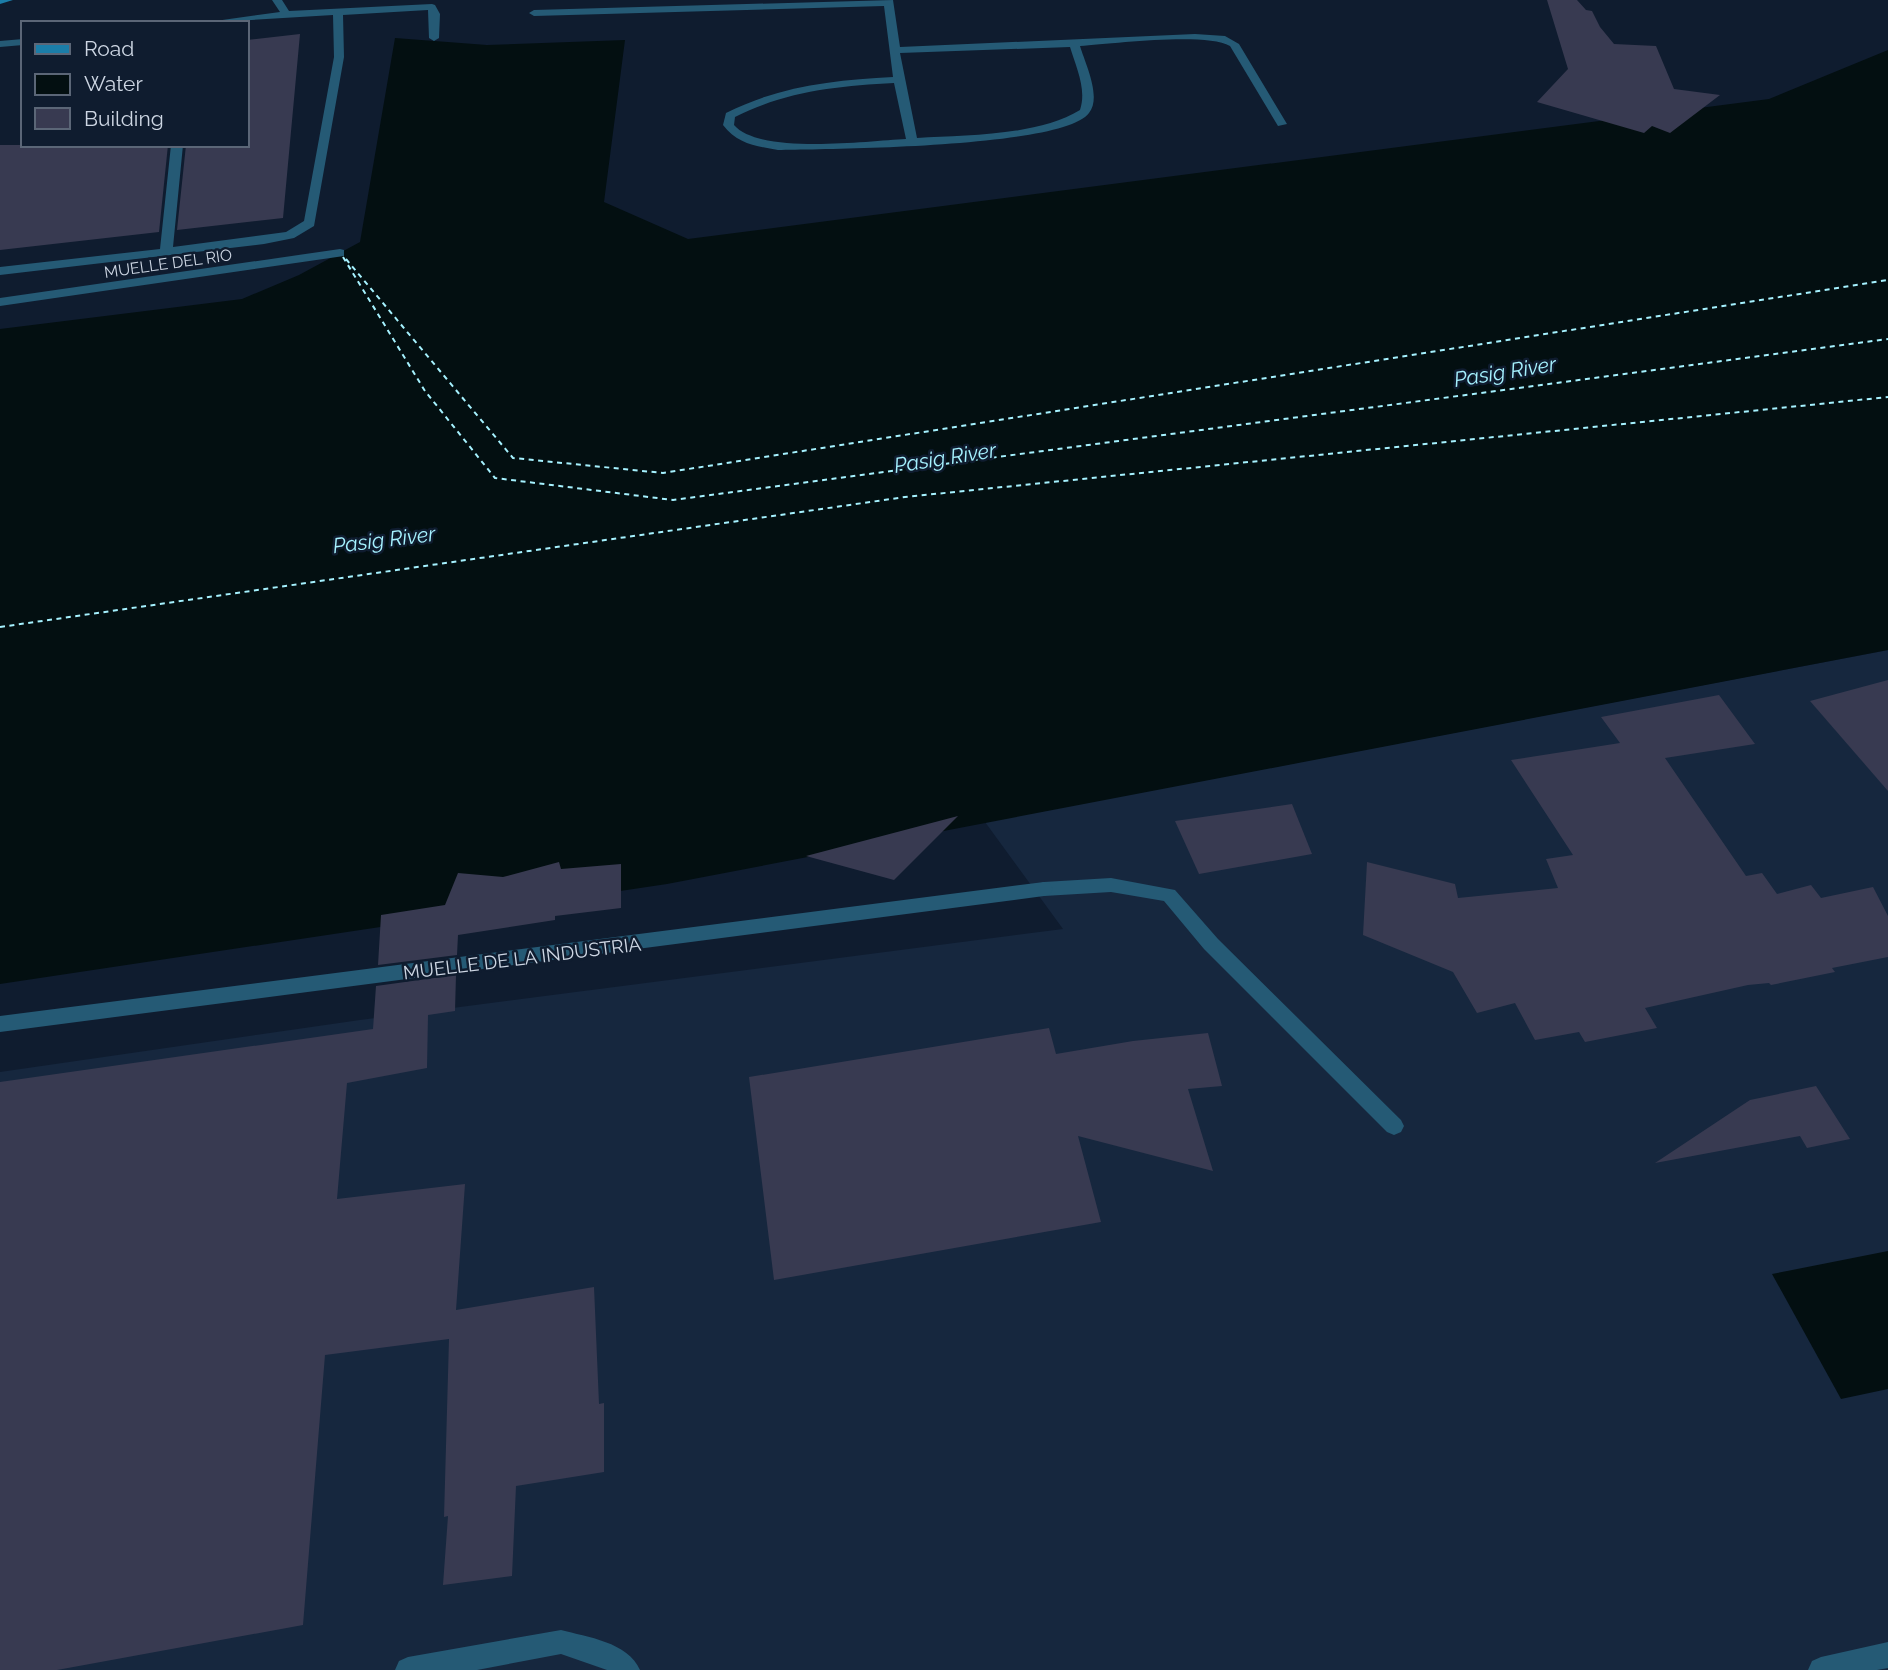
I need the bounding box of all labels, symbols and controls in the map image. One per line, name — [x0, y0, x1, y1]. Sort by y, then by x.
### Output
legend — [21, 21, 248, 147]
text: Road — [84, 36, 134, 61]
text: Water — [84, 71, 143, 96]
text: Building — [84, 106, 164, 131]
street label: MUELLE DEL RIO — [103, 245, 233, 282]
water label: Pasig River — [1452, 351, 1559, 392]
water label: Pasig River — [892, 437, 999, 478]
water label: Pasig River — [331, 521, 437, 558]
street label: MUELLE DE LA INDUSTRIA — [402, 932, 642, 984]

